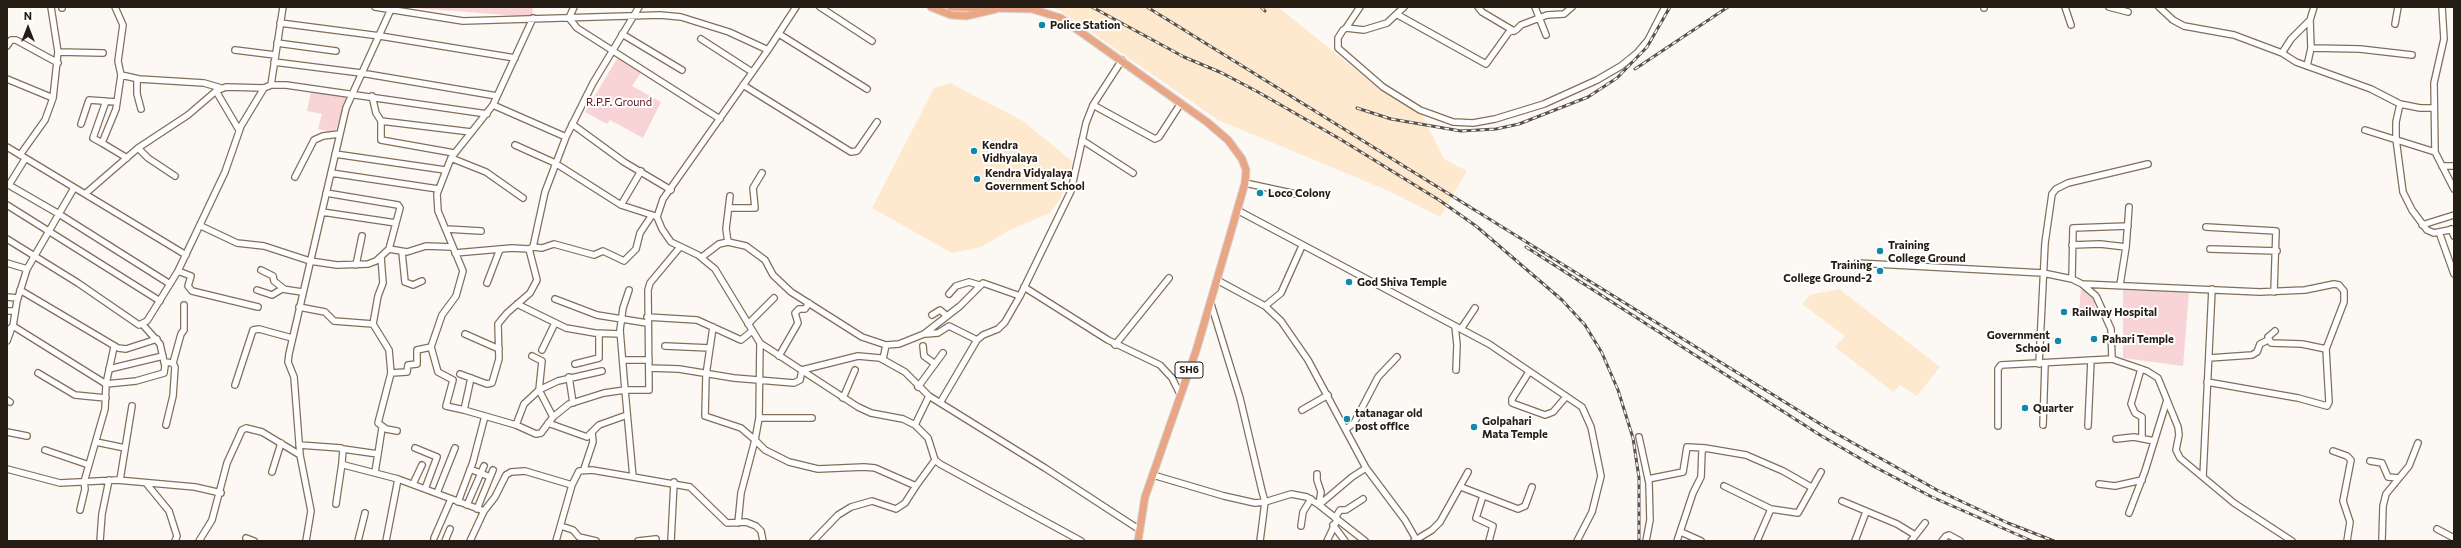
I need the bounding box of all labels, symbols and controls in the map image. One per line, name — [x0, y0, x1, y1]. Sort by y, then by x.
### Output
north arrow — [8, 8, 48, 48]
text: N — [24, 9, 32, 22]
place label: Police Station — [1050, 18, 1120, 32]
marker: Police Station — [1037, 20, 1047, 30]
park label: R.P.F. Ground — [586, 95, 652, 109]
place label: Kendra Vidhyalaya — [982, 138, 1038, 164]
marker: Kendra Vidhyalaya — [969, 146, 979, 156]
place label: Kendra Vidyalaya Government School — [985, 166, 1085, 192]
marker: Kendra Vidyalaya Government School — [972, 174, 982, 184]
place label: Loco Colony — [1268, 186, 1331, 200]
marker: Loco Colony — [1255, 188, 1265, 198]
place label: Training College Ground — [1888, 238, 1966, 264]
marker: Training College Ground — [1875, 246, 1885, 256]
place label: Training College Ground-2 — [1783, 258, 1872, 284]
marker: Training College Ground-2 — [1875, 266, 1885, 276]
place label: God Shiva Temple — [1357, 275, 1447, 289]
marker: God Shiva Temple — [1344, 277, 1354, 287]
place label: Railway Hospital — [2072, 305, 2157, 319]
marker: Railway Hospital — [2059, 307, 2069, 317]
place label: Government School — [1987, 328, 2050, 354]
place label: Pahari Temple — [2102, 332, 2174, 346]
marker: Pahari Temple — [2089, 334, 2099, 344]
marker: Government School — [2053, 336, 2063, 346]
road number: SH6 — [1175, 362, 1203, 378]
place label: Quarter — [2033, 401, 2073, 415]
marker: Quarter — [2020, 403, 2030, 413]
place label: tatanagar old post office — [1355, 406, 1422, 432]
marker: tatanagar old post office — [1342, 414, 1352, 424]
place label: Golpahari Mata Temple — [1482, 414, 1548, 440]
marker: Golpahari Mata Temple — [1469, 422, 1479, 432]

